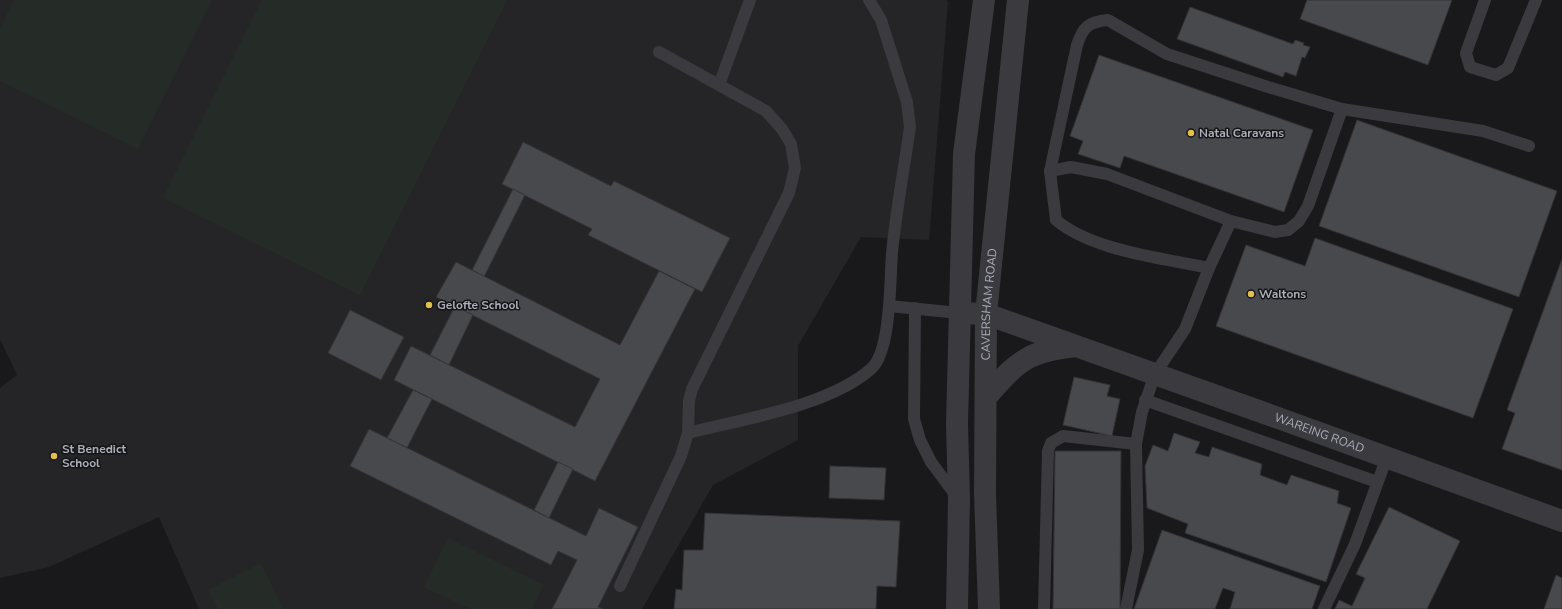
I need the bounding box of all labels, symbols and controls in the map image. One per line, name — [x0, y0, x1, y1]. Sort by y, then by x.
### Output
place label: Natal Caravans — [1199, 125, 1284, 141]
marker: Natal Caravans — [1186, 128, 1196, 138]
street label: CAVERSHAM ROAD — [978, 247, 1001, 360]
place label: Waltons — [1259, 286, 1306, 302]
marker: Waltons — [1246, 289, 1256, 299]
place label: Gelofte School — [437, 297, 519, 313]
marker: Gelofte School — [424, 300, 434, 310]
street label: WAREING ROAD — [1272, 409, 1367, 457]
place label: St Benedict School — [62, 441, 127, 471]
marker: St Benedict School — [49, 451, 59, 461]

